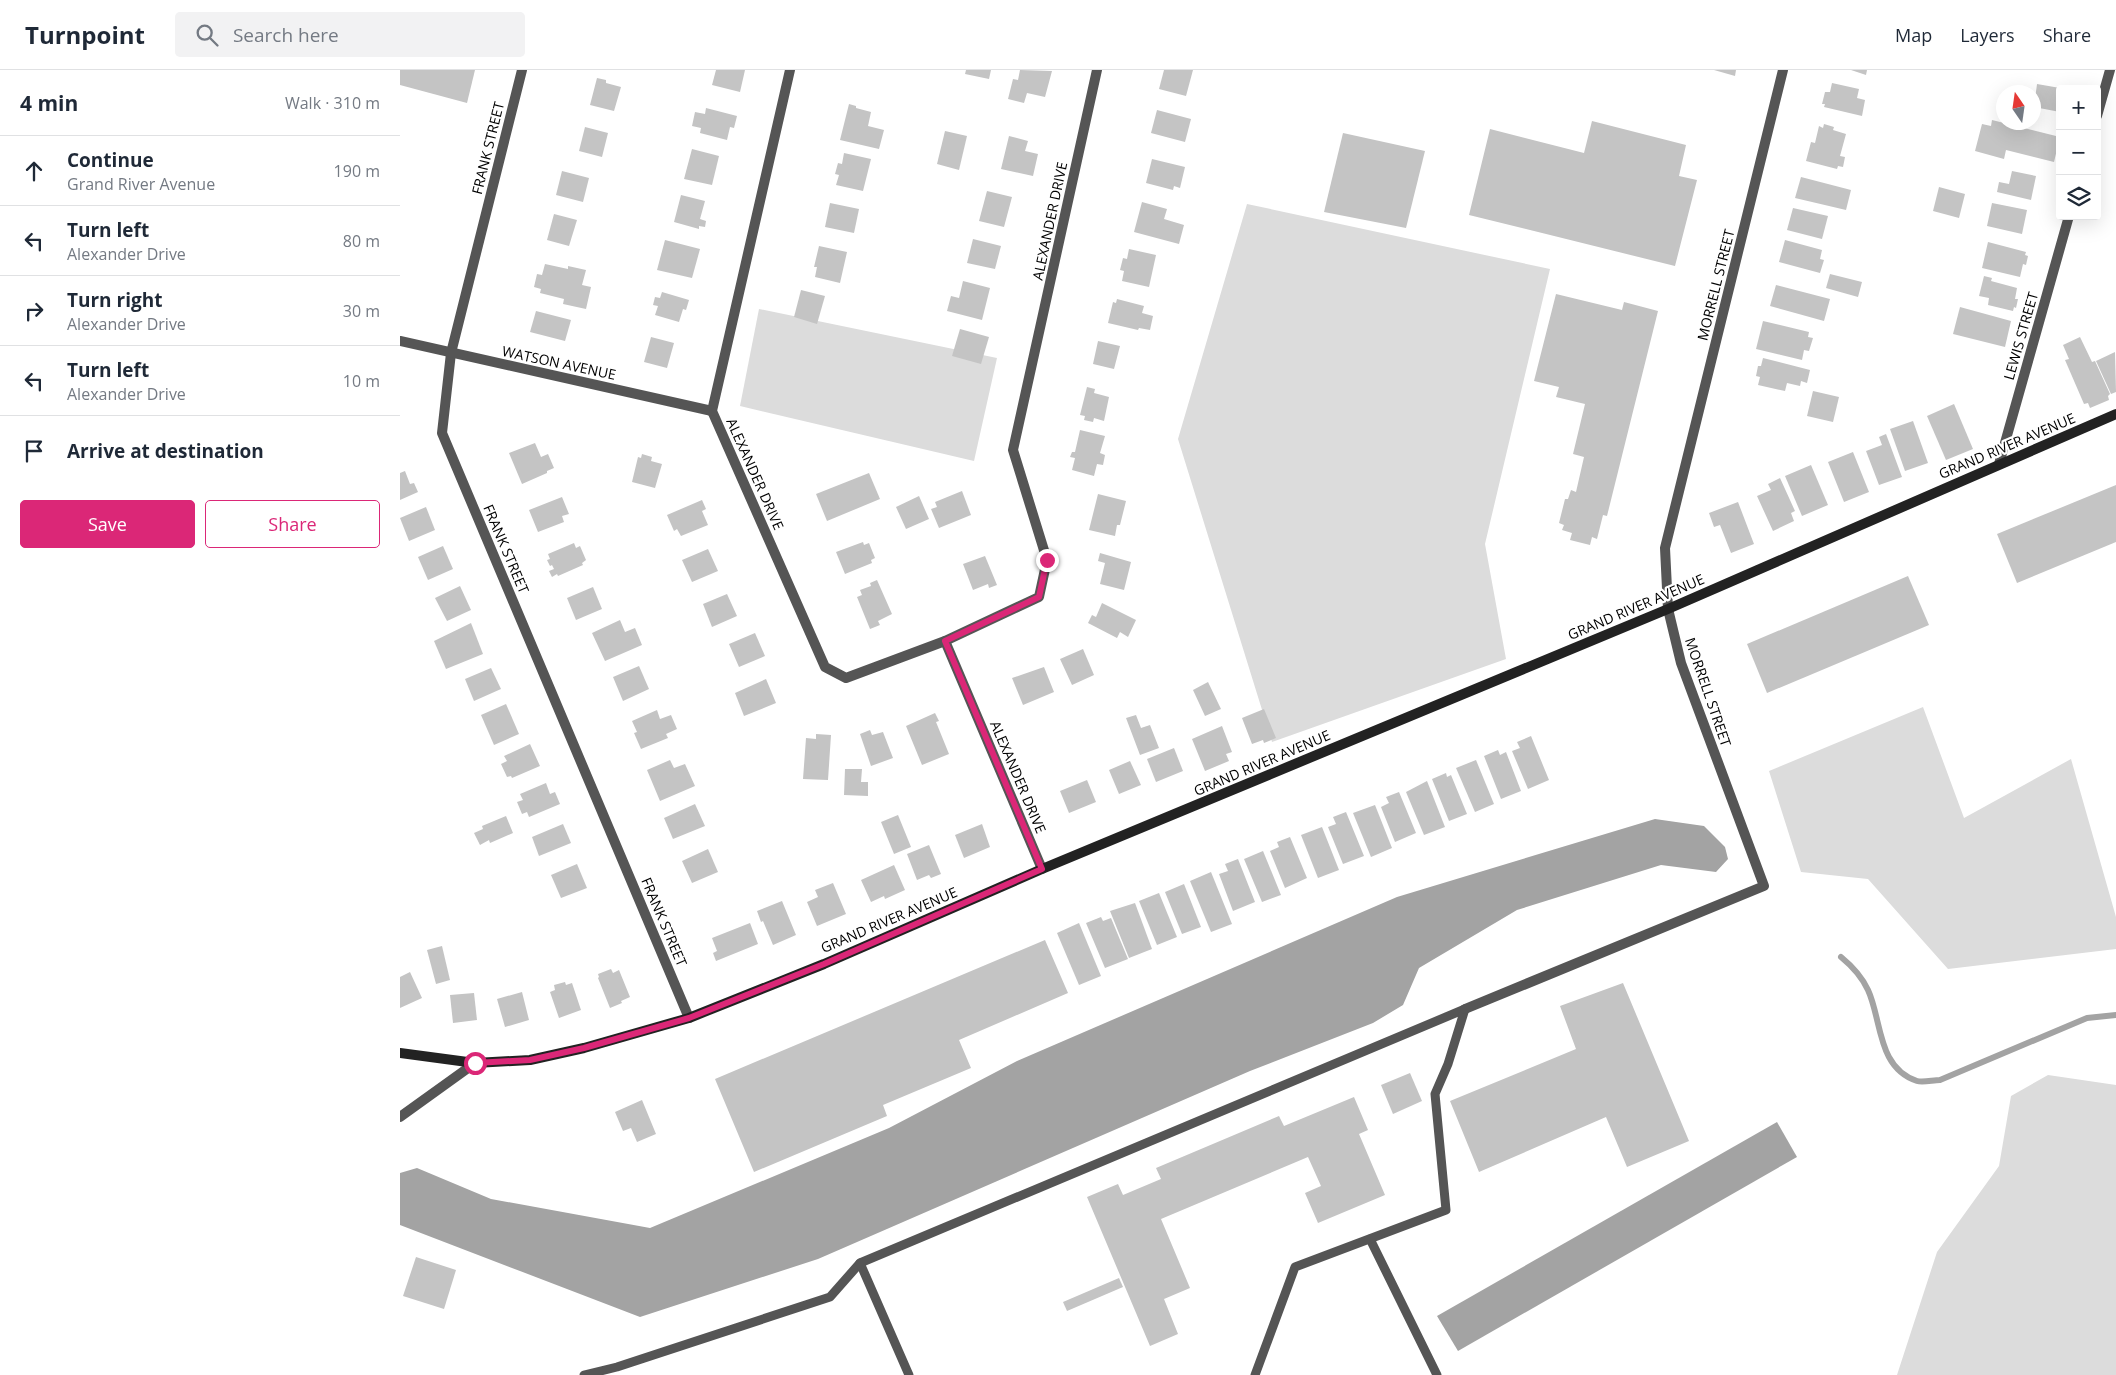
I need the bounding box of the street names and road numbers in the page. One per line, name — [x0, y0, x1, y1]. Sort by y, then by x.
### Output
street label: FRANK STREET — [467, 99, 508, 196]
street label: ALEXANDER DRIVE — [1028, 160, 1071, 282]
street label: MORRELL STREET — [1692, 227, 1739, 343]
street label: LEWIS STREET — [1999, 289, 2042, 382]
street label: WATSON AVENUE — [501, 341, 618, 384]
street label: GRAND RIVER AVENUE — [1936, 408, 2078, 483]
street label: ALEXANDER DRIVE — [722, 415, 789, 533]
street label: FRANK STREET — [479, 501, 534, 596]
street label: GRAND RIVER AVENUE — [1565, 569, 1707, 644]
street label: MORRELL STREET — [1681, 635, 1736, 749]
street label: ALEXANDER DRIVE — [986, 718, 1051, 836]
street label: GRAND RIVER AVENUE — [1191, 725, 1333, 800]
street label: FRANK STREET — [637, 874, 692, 969]
street label: GRAND RIVER AVENUE — [818, 882, 960, 957]

